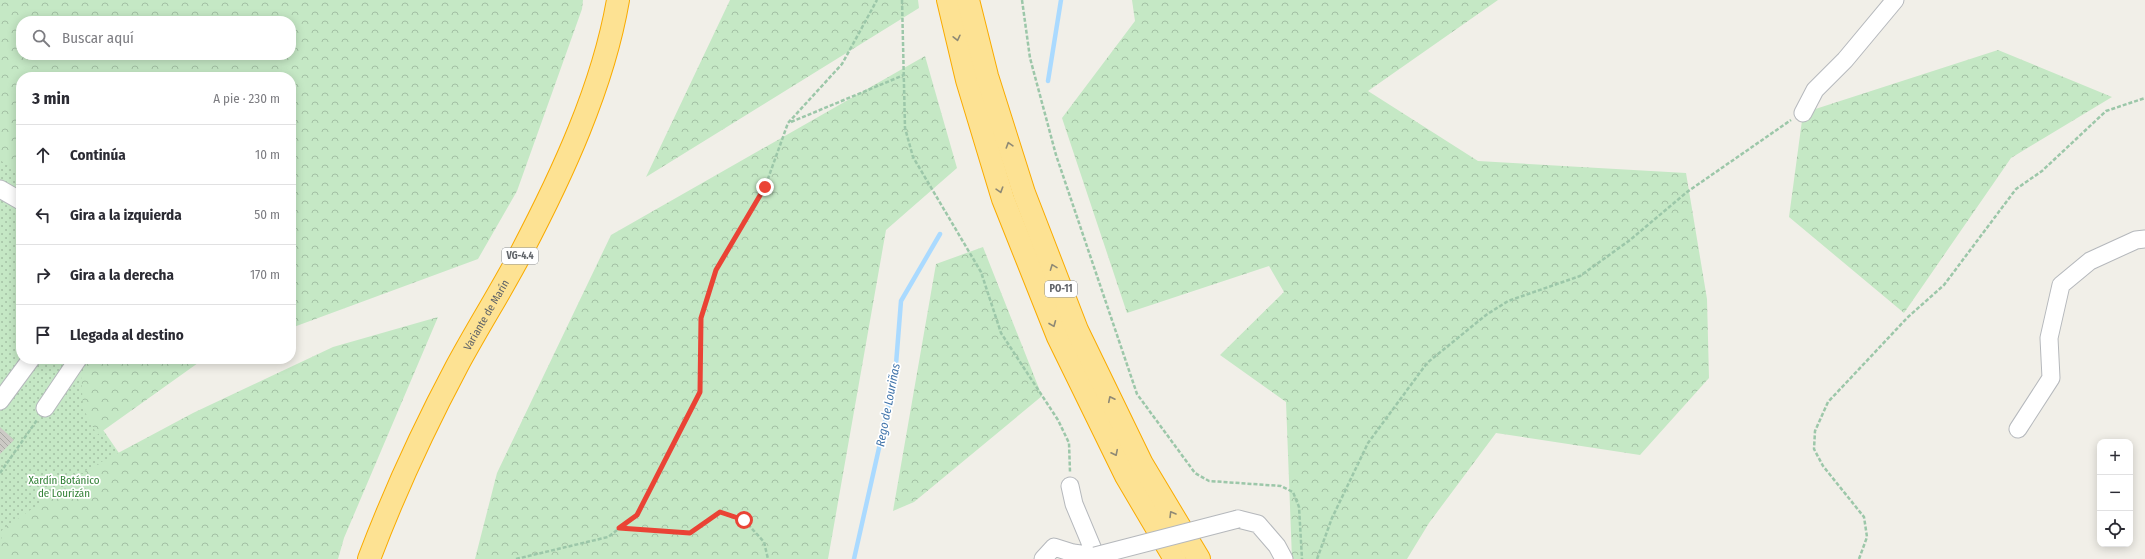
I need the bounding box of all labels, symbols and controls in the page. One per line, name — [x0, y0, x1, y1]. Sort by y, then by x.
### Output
search box — [16, 16, 296, 60]
icon: search — [30, 27, 52, 49]
text: Buscar aquí — [62, 29, 134, 47]
one-way arrow — [952, 35, 960, 41]
text: 3 min — [32, 88, 70, 109]
text: A pie · 230 m — [213, 91, 280, 106]
one-way arrow — [1005, 142, 1014, 149]
icon: ahead — [32, 144, 54, 166]
text: Continúa — [70, 146, 126, 164]
text: 10 m — [255, 147, 280, 162]
route end — [756, 178, 774, 196]
one-way arrow — [995, 186, 1004, 193]
icon: left — [32, 204, 54, 226]
text: Gira a la izquierda — [70, 206, 182, 224]
text: 50 m — [254, 207, 280, 222]
road number: VG-4.4 — [502, 248, 538, 264]
icon: right — [32, 264, 54, 286]
one-way arrow — [1049, 264, 1057, 271]
text: Gira a la derecha — [70, 266, 174, 284]
text: 170 m — [250, 267, 280, 282]
street label: Variante de Marín — [461, 277, 512, 352]
road number: PO-11 — [1045, 281, 1077, 297]
one-way arrow — [1048, 320, 1056, 327]
icon: arrive — [32, 324, 54, 346]
text: Llegada al destino — [70, 326, 184, 344]
water label: Rego de Louriñas — [873, 362, 903, 448]
one-way arrow — [1108, 396, 1116, 403]
map controls — [2097, 439, 2133, 547]
button: + — [2097, 439, 2133, 475]
one-way arrow — [1111, 449, 1118, 457]
park label: Xardín Botánico de Lourizán — [29, 474, 100, 500]
button: − — [2097, 475, 2133, 511]
route start — [735, 511, 753, 529]
one-way arrow — [1170, 511, 1177, 518]
button: locate — [2097, 511, 2133, 547]

